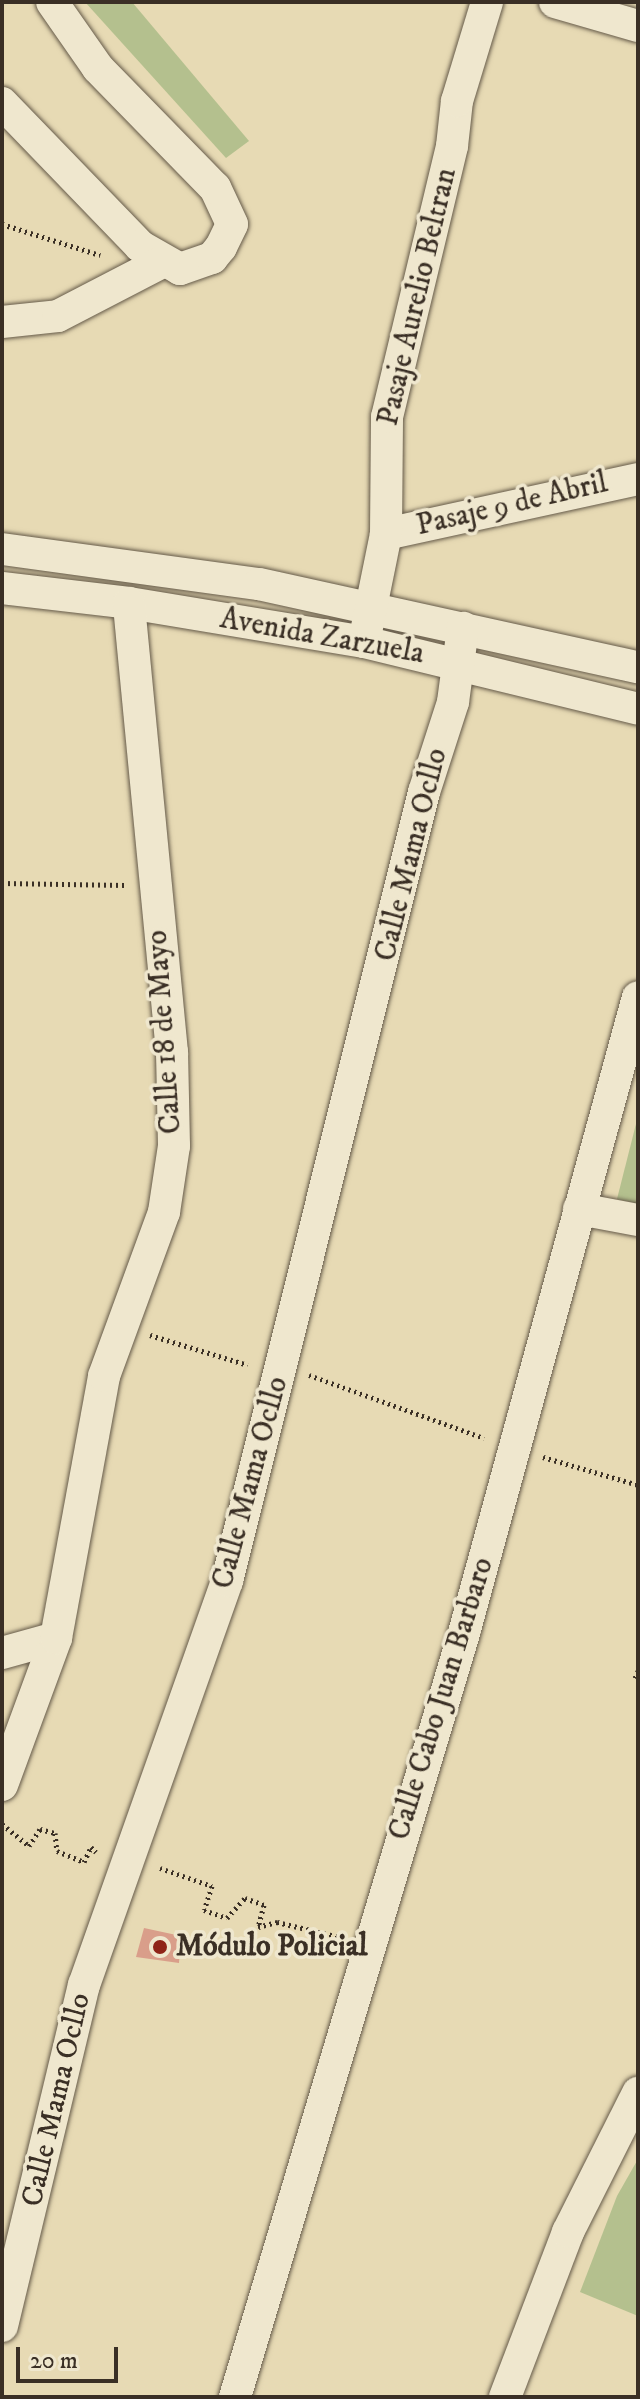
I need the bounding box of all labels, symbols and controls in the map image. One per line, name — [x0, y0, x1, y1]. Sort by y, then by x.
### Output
street label: Pasaje Aurelio Beltran — [371, 165, 465, 429]
street label: Pasaje 9 de Abril — [413, 466, 611, 544]
street label: Avenida Zarzuela — [217, 601, 427, 673]
street label: Calle Mama Ocllo — [368, 745, 456, 965]
street label: Calle 18 de Mayo — [140, 929, 190, 1135]
street label: Calle Mama Ocllo — [205, 1373, 297, 1593]
street label: Calle Cabo Juan Barbaro — [382, 1553, 502, 1845]
place label: Módulo Policial — [176, 1929, 367, 1965]
marker: Módulo Policial — [151, 1938, 169, 1956]
street label: Calle Mama Ocllo — [15, 1990, 99, 2210]
scale bar — [20, 2331, 122, 2381]
text: 20 m — [30, 2346, 78, 2376]

